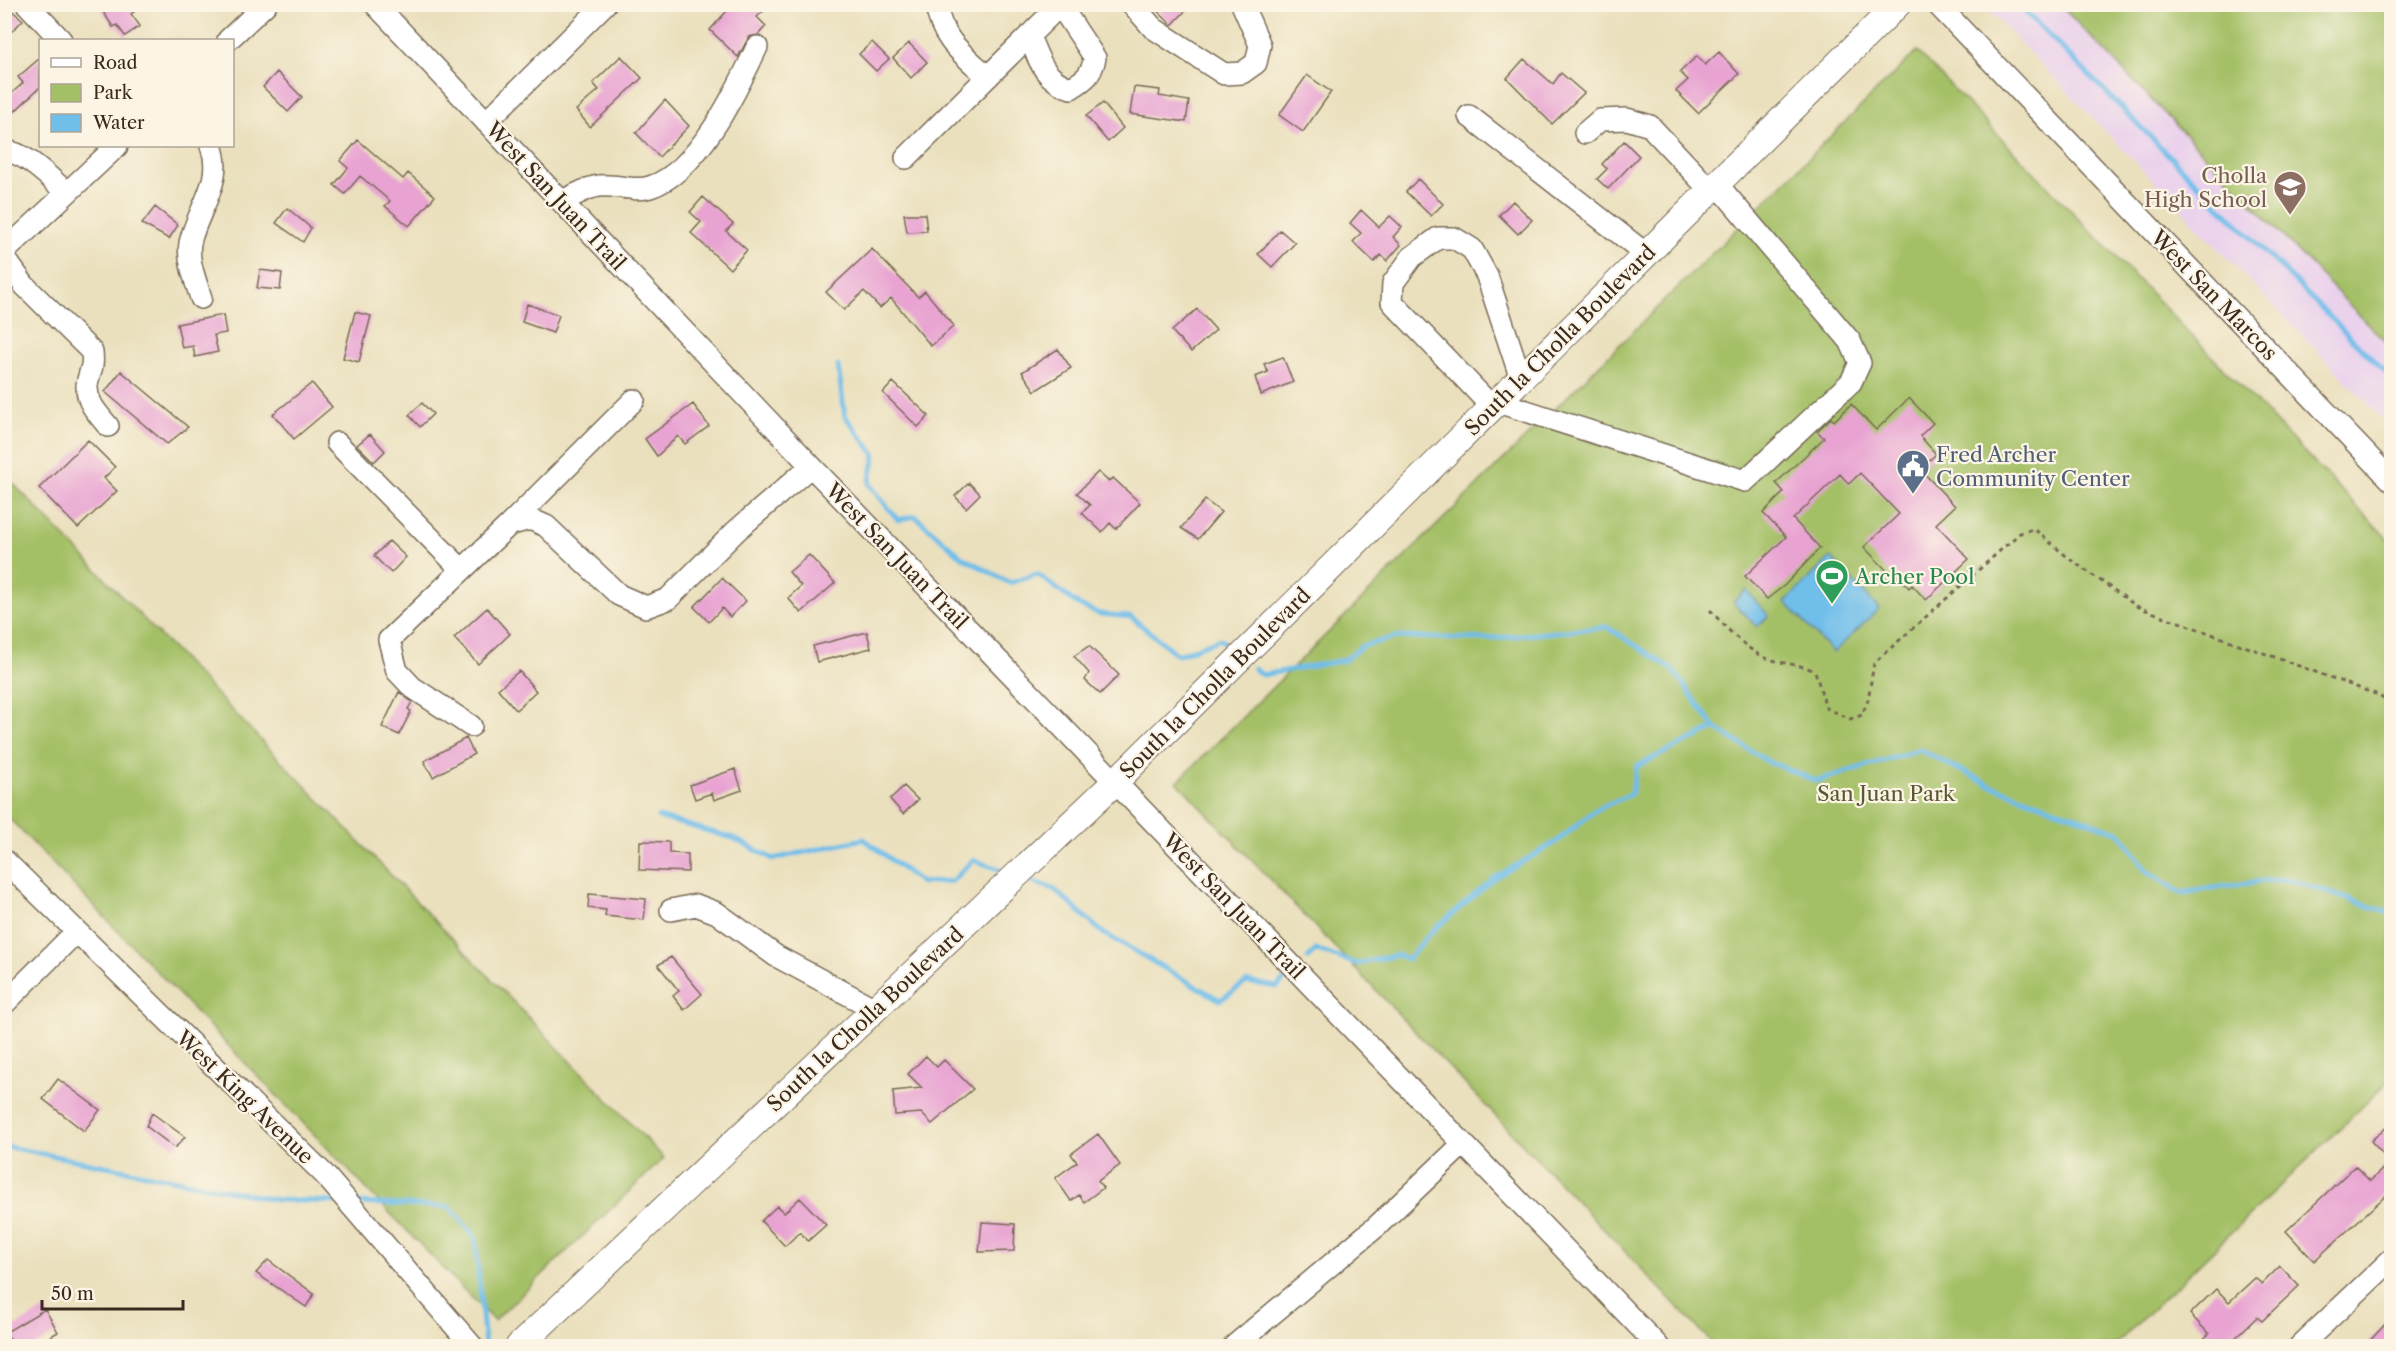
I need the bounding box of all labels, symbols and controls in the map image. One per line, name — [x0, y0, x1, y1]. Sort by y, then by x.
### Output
legend — [39, 39, 234, 147]
text: Road — [93, 52, 138, 74]
text: Park — [93, 82, 134, 104]
text: Water — [92, 112, 145, 134]
street label: West San Juan Trail — [480, 116, 631, 275]
place label: Cholla High School — [2144, 163, 2268, 212]
school or university icon: Cholla High School — [2272, 169, 2308, 216]
street label: West San Marcos — [2145, 224, 2282, 365]
street label: South la Cholla Boulevard — [1459, 239, 1661, 441]
place label: Fred Archer Community Center — [1936, 442, 2130, 491]
public building icon: Fred Archer Community Center — [1895, 448, 1931, 495]
street label: West San Juan Trail — [820, 477, 973, 634]
sports icon: Archer Pool — [1814, 558, 1850, 605]
place label: Archer Pool — [1854, 564, 1974, 589]
street label: South la Cholla Boulevard — [1114, 582, 1316, 784]
park label: San Juan Park — [1817, 781, 1956, 806]
street label: West San Juan Trail — [1157, 827, 1310, 984]
street label: South la Cholla Boulevard — [762, 921, 969, 1117]
street label: West King Avenue — [170, 1024, 319, 1169]
scale bar — [42, 1273, 183, 1311]
text: 50 m — [51, 1283, 94, 1305]

